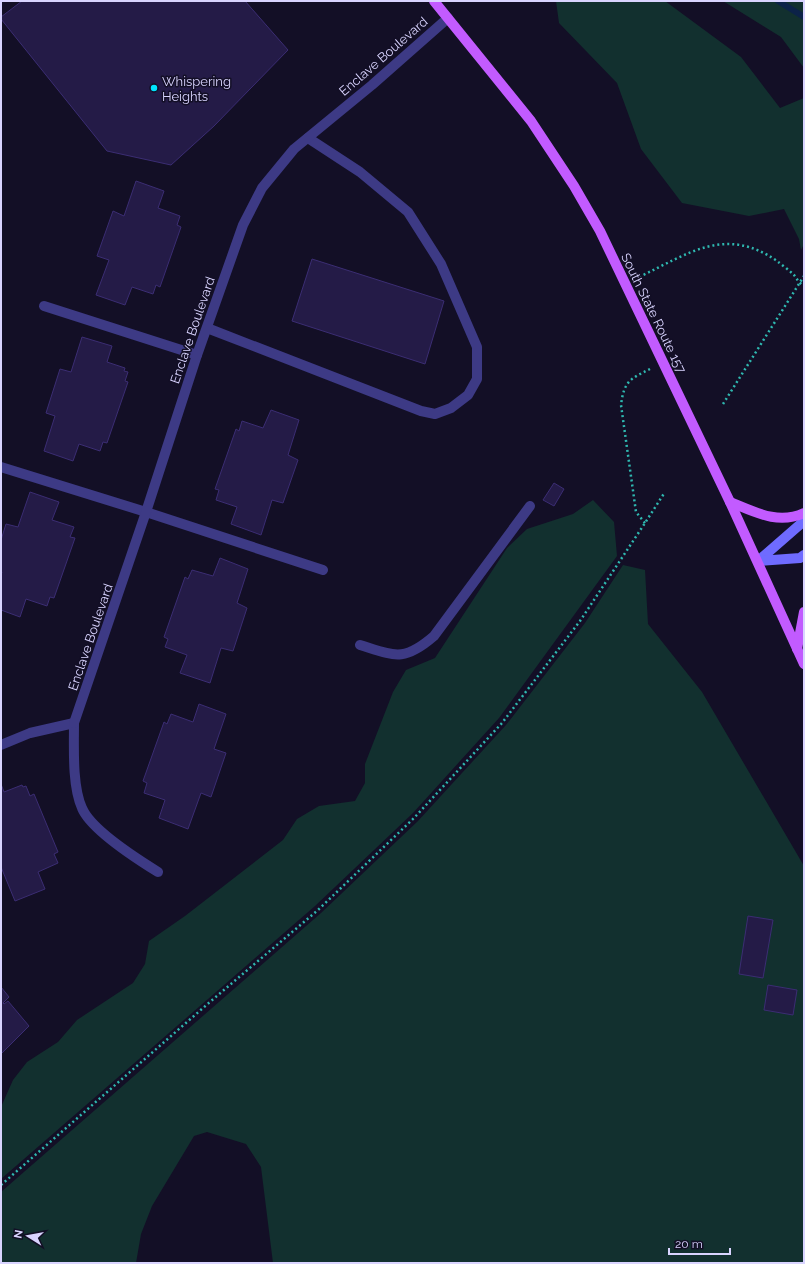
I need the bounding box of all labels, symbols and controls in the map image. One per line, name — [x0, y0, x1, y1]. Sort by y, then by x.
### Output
street label: Enclave Boulevard — [336, 14, 431, 99]
place label: Whispering Heights — [162, 74, 231, 104]
marker: Whispering Heights — [149, 83, 159, 93]
street label: South State Route 157 — [618, 251, 689, 376]
street label: Enclave Boulevard — [167, 275, 218, 386]
street label: Enclave Boulevard — [65, 582, 116, 693]
north arrow — [8, 1216, 48, 1256]
text: N — [11, 1229, 26, 1240]
scale bar — [669, 1230, 730, 1256]
text: 20 m — [675, 1237, 703, 1251]

